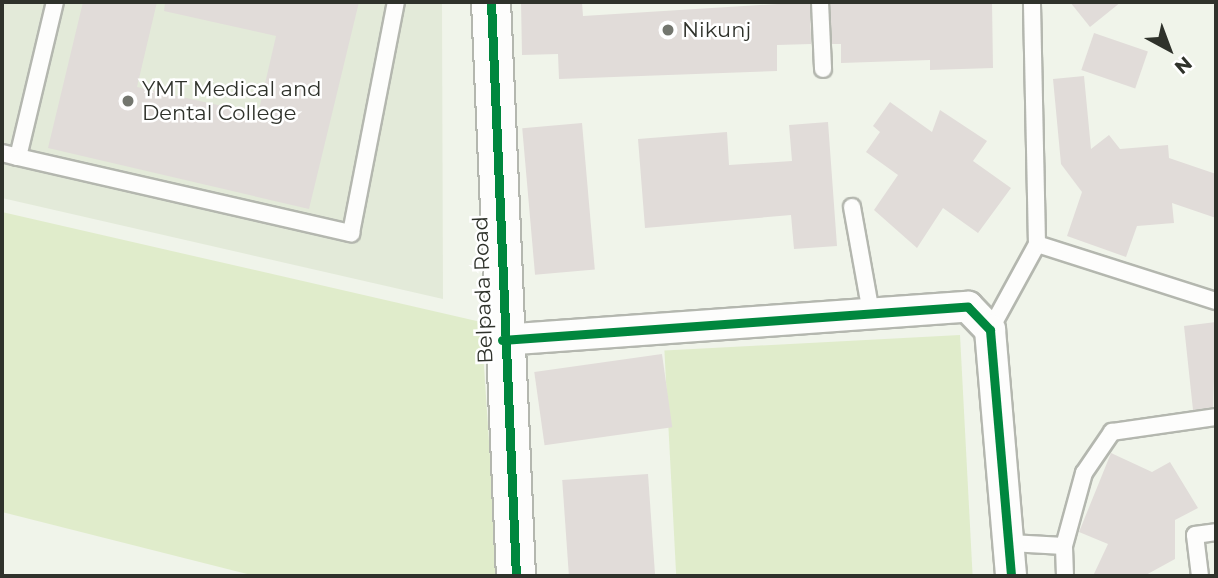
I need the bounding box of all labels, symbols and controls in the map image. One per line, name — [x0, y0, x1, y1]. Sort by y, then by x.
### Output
north arrow — [1134, 14, 1204, 84]
place label: Nikunj — [682, 17, 751, 43]
marker: Nikunj — [660, 22, 676, 38]
text: N — [1170, 52, 1196, 79]
place label: YMT Medical and Dental College — [142, 76, 321, 126]
marker: YMT Medical and Dental College — [120, 93, 136, 109]
street label: Belpada Road — [468, 216, 498, 364]

